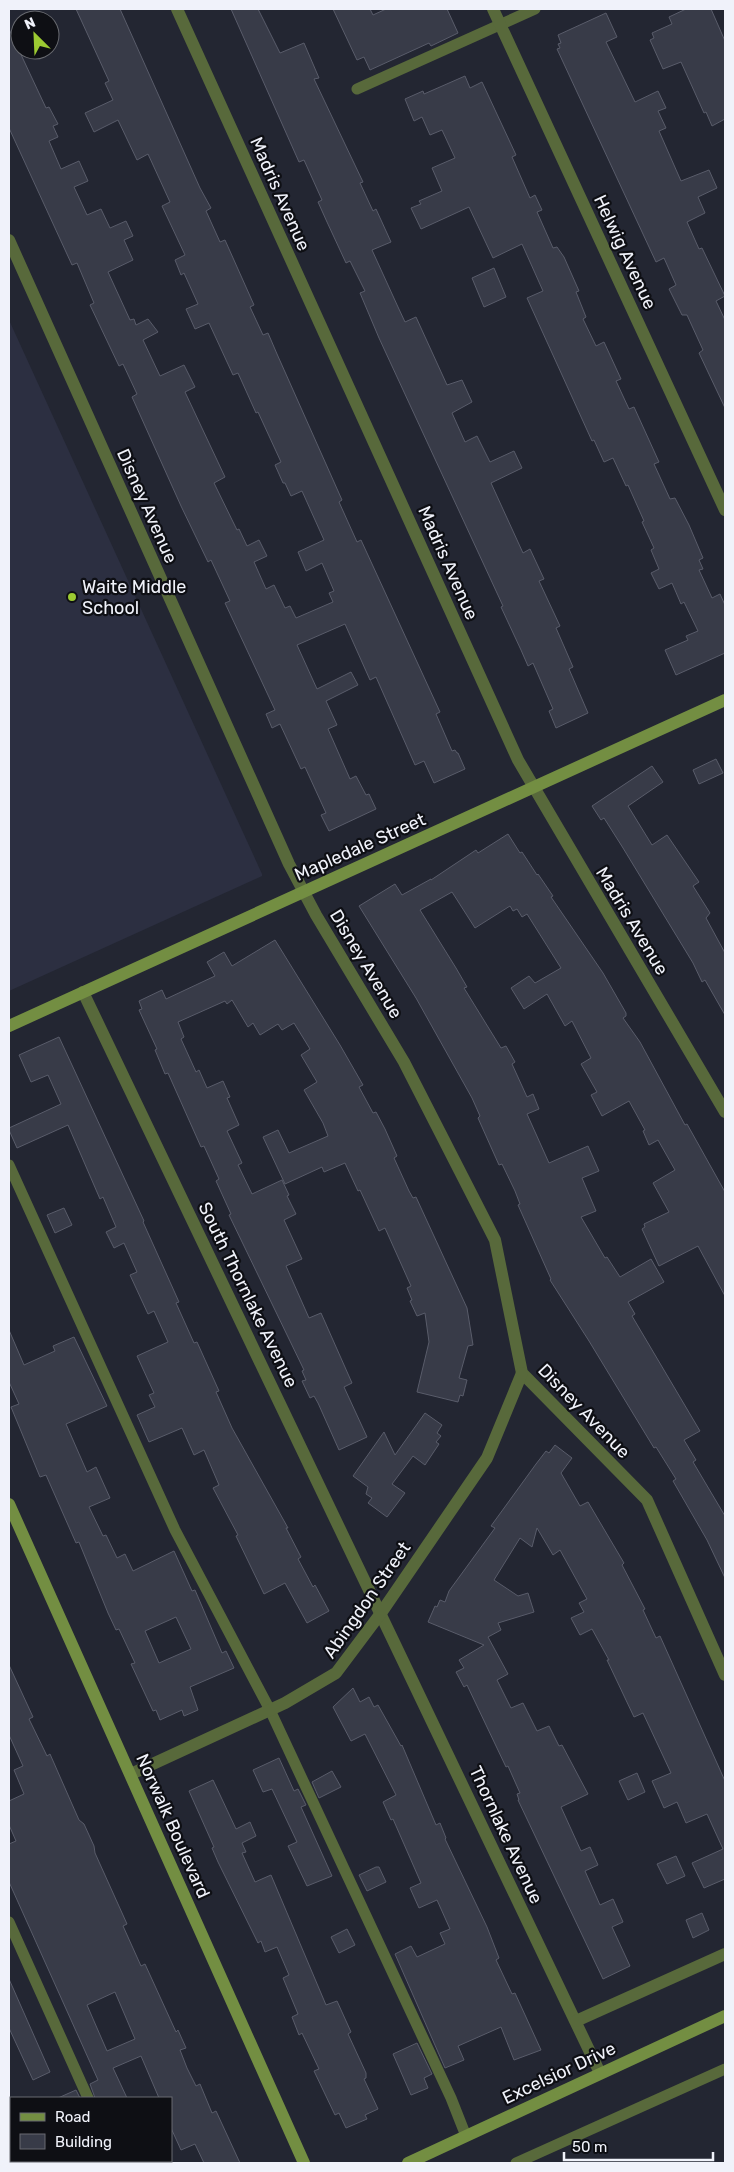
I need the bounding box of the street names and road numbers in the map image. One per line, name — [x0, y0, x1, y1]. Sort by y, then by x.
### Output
street label: Madris Avenue — [245, 134, 315, 254]
street label: Helwig Avenue — [589, 191, 661, 313]
street label: Disney Avenue — [112, 445, 182, 567]
street label: Madris Avenue — [413, 503, 483, 623]
street label: Mapledale Street — [291, 808, 429, 886]
street label: Madris Avenue — [591, 863, 673, 979]
street label: Disney Avenue — [325, 906, 407, 1022]
street label: South Thornlake Avenue — [193, 1199, 303, 1391]
street label: Disney Avenue — [533, 1359, 635, 1463]
street label: Abingdon Street — [319, 1538, 415, 1662]
street label: Norwalk Boulevard — [131, 1750, 215, 1902]
street label: Thornlake Avenue — [464, 1763, 548, 1907]
street label: Excelsior Drive — [499, 2037, 619, 2109]

